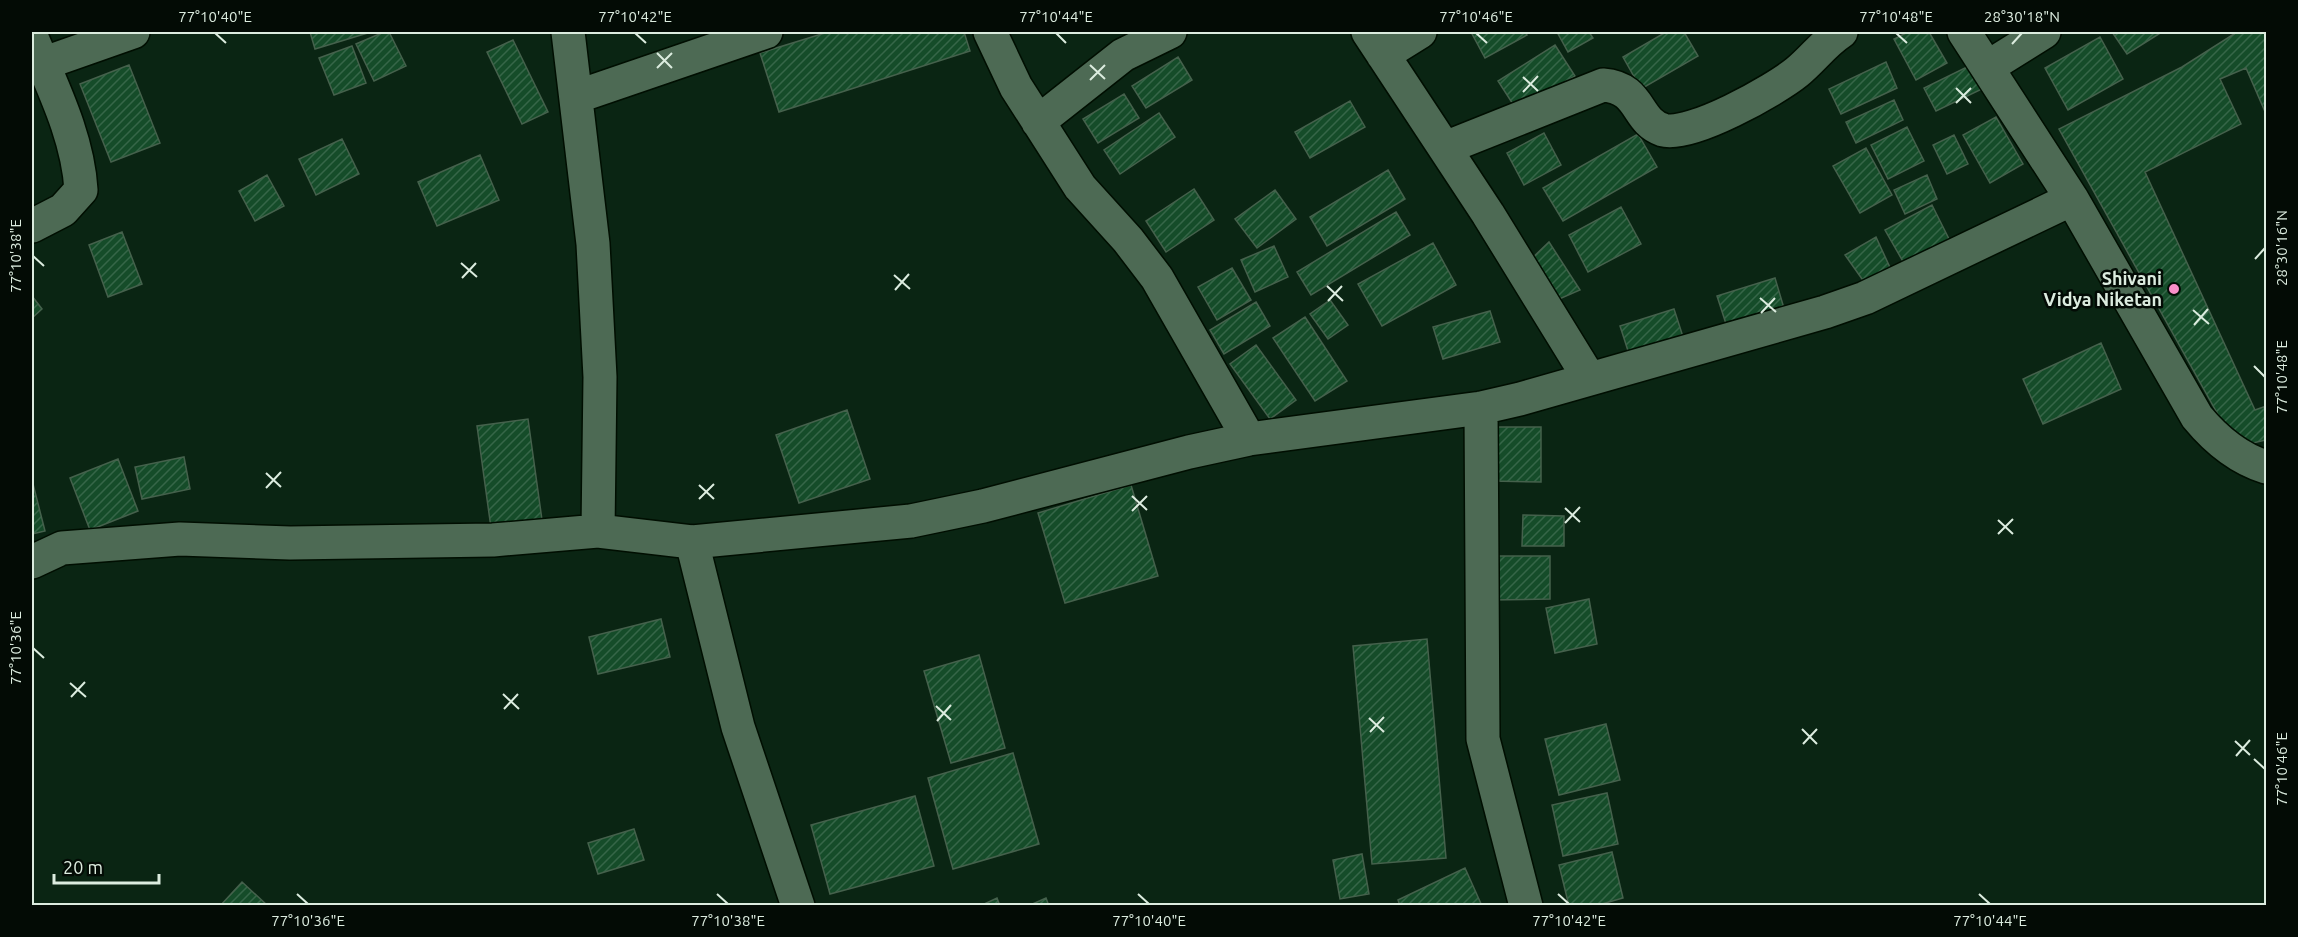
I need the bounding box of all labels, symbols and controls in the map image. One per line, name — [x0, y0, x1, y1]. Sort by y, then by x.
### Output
text: 77°10'40"E — [178, 8, 252, 25]
text: 77°10'42"E — [598, 8, 672, 25]
text: 77°10'44"E — [1019, 8, 1093, 25]
text: 77°10'46"E — [1439, 8, 1513, 25]
text: 77°10'48"E — [1859, 8, 1933, 25]
text: 28°30'18"N — [1984, 8, 2060, 25]
text: 28°30'16"N — [2273, 210, 2290, 286]
text: 77°10'38"E — [7, 219, 24, 293]
place label: Shivani Vidya Niketan — [2043, 268, 2162, 309]
marker: Shivani Vidya Niketan — [2167, 282, 2181, 296]
text: 77°10'48"E — [2273, 340, 2290, 414]
text: 77°10'36"E — [7, 611, 24, 685]
text: 77°10'46"E — [2273, 732, 2290, 806]
scale bar — [54, 847, 159, 885]
text: 20 m — [63, 857, 103, 877]
text: 77°10'36"E — [271, 912, 345, 929]
text: 77°10'38"E — [691, 912, 765, 929]
text: 77°10'40"E — [1112, 912, 1186, 929]
text: 77°10'42"E — [1532, 912, 1606, 929]
text: 77°10'44"E — [1953, 912, 2027, 929]

